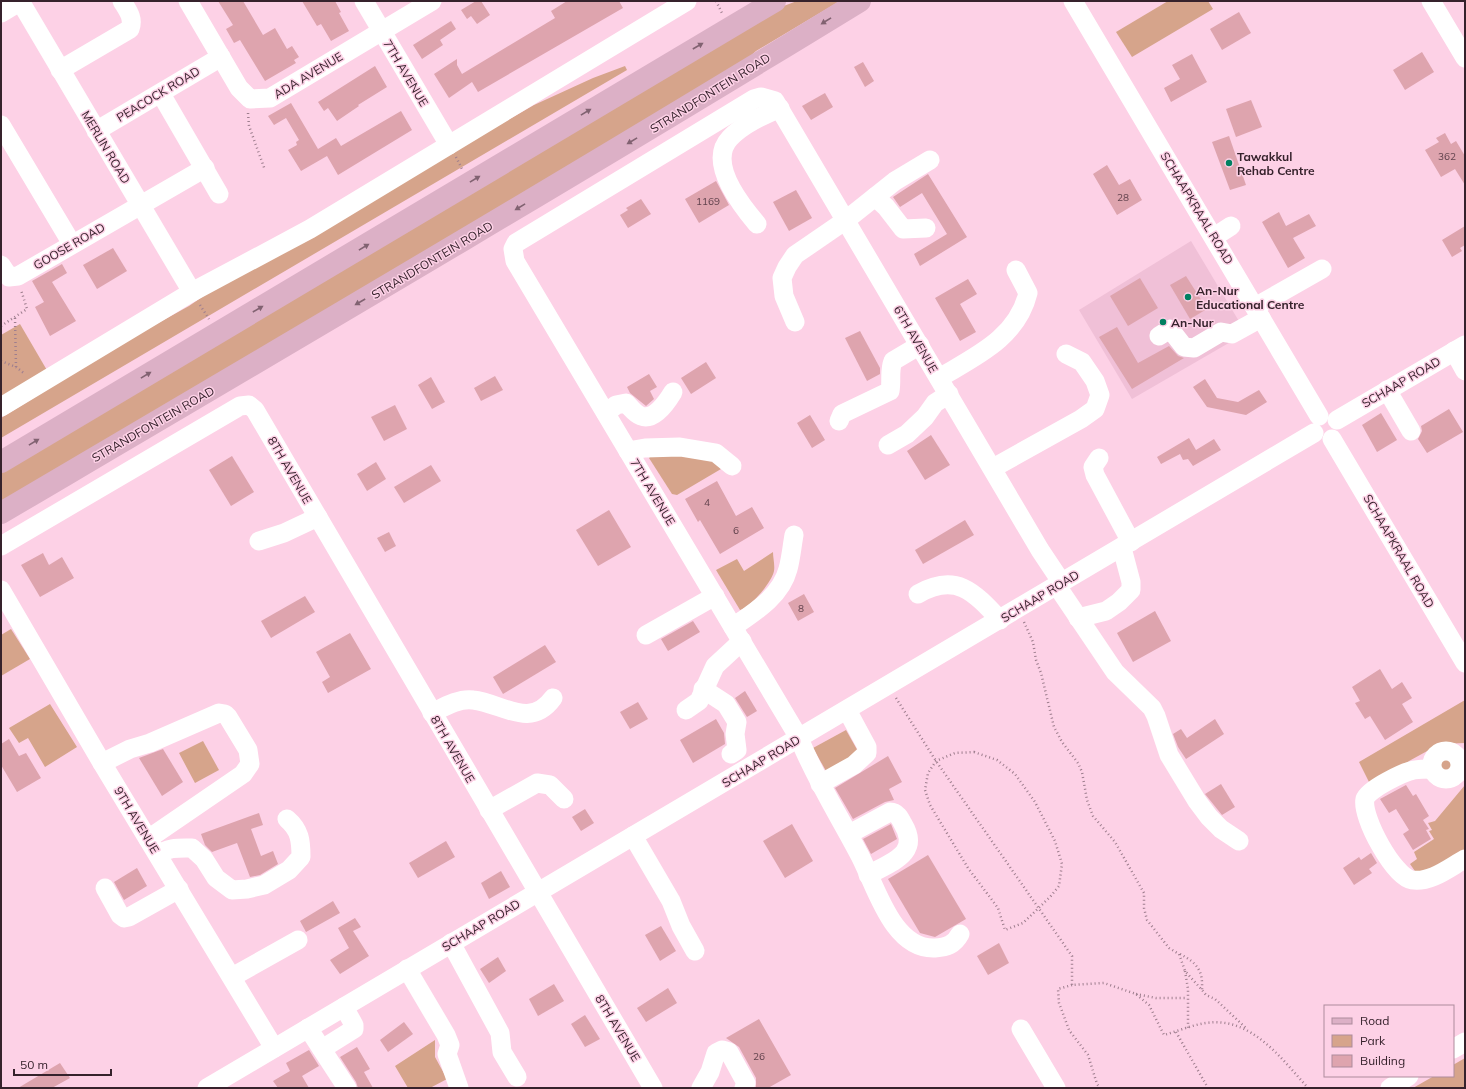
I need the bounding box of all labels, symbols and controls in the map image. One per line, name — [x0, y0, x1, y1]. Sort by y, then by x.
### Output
one-way arrow — [820, 18, 832, 25]
street label: 7TH AVENUE — [380, 37, 432, 109]
one-way arrow — [692, 43, 704, 50]
street label: ADA AVENUE — [271, 48, 345, 102]
street label: STRANDFONTEIN ROAD — [647, 50, 773, 136]
street label: PEACOCK ROAD — [114, 63, 202, 125]
street label: MERLIN ROAD — [78, 108, 134, 186]
one-way arrow — [580, 109, 592, 116]
one-way arrow — [626, 137, 638, 144]
street label: SCHAAPKRAAL ROAD — [1157, 149, 1237, 267]
place label: Tawakkul Rehab Centre — [1237, 149, 1315, 178]
house number: 362 — [1438, 150, 1456, 163]
marker: Tawakkul Rehab Centre — [1224, 158, 1234, 168]
one-way arrow — [469, 176, 481, 183]
house number: 28 — [1117, 191, 1129, 204]
house number: 1169 — [696, 195, 720, 208]
one-way arrow — [514, 204, 526, 211]
street label: STRANDFONTEIN ROAD — [369, 218, 495, 302]
street label: GOOSE ROAD — [31, 219, 107, 273]
one-way arrow — [359, 243, 369, 251]
place label: An-Nur Educational Centre — [1196, 283, 1305, 312]
marker: An-Nur Educational Centre — [1183, 292, 1193, 302]
one-way arrow — [354, 299, 366, 306]
street label: 6TH AVENUE — [891, 303, 941, 375]
one-way arrow — [252, 306, 264, 313]
place label: An-Nur — [1171, 315, 1214, 330]
marker: An-Nur — [1158, 317, 1168, 327]
street label: SCHAAP ROAD — [1359, 353, 1443, 411]
one-way arrow — [140, 372, 152, 379]
street label: STRANDFONTEIN ROAD — [89, 383, 217, 465]
street label: 8TH AVENUE — [265, 434, 315, 506]
one-way arrow — [28, 439, 40, 446]
street label: 7TH AVENUE — [627, 456, 679, 528]
street label: SCHAAPKRAAL ROAD — [1360, 492, 1438, 610]
house number: 4 — [704, 496, 710, 509]
house number: 6 — [733, 524, 739, 537]
street label: SCHAAP ROAD — [998, 567, 1082, 625]
house number: 8 — [798, 602, 804, 615]
street label: 8TH AVENUE — [428, 713, 478, 785]
street label: SCHAAP ROAD — [719, 732, 803, 790]
street label: 9TH AVENUE — [111, 784, 163, 856]
street label: SCHAAP ROAD — [439, 896, 523, 954]
street label: 8TH AVENUE — [592, 992, 644, 1064]
legend — [1324, 1005, 1454, 1077]
text: Road — [1360, 1013, 1389, 1028]
text: Park — [1360, 1033, 1386, 1048]
house number: 26 — [753, 1050, 765, 1063]
scale bar — [14, 1051, 111, 1077]
text: Building — [1360, 1053, 1405, 1068]
text: 50 m — [20, 1057, 48, 1072]

